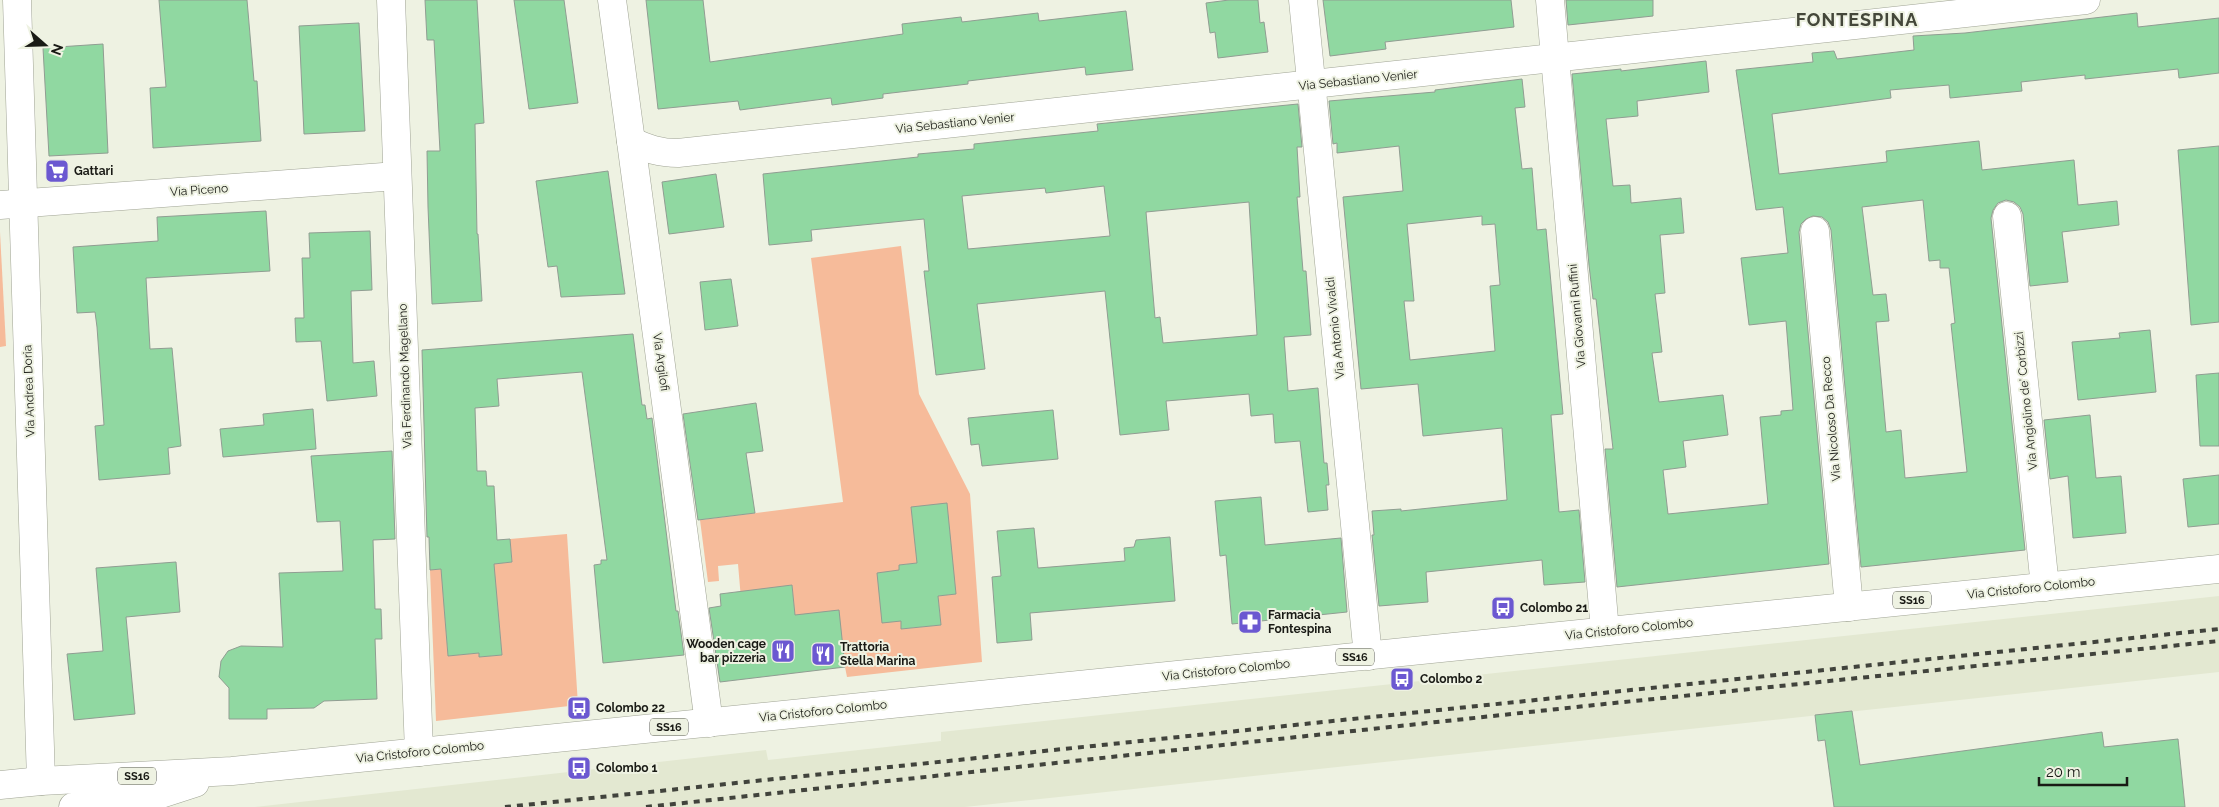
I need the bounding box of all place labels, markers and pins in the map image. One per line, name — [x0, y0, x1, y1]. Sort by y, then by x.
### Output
supermarket icon: Gattari — [44, 158, 70, 184]
place label: Gattari — [74, 164, 113, 178]
bus stop icon: Colombo 21 — [1490, 595, 1516, 621]
place label: Colombo 21 — [1520, 601, 1588, 615]
place label: Farmacia Fontespina — [1268, 608, 1332, 636]
pharmacy icon: Farmacia Fontespina — [1237, 609, 1263, 635]
place label: Wooden cage bar pizzeria — [686, 637, 766, 665]
restaurant icon: Wooden cage bar pizzeria — [770, 638, 796, 664]
place label: Trattoria Stella Marina — [840, 640, 915, 668]
restaurant icon: Trattoria Stella Marina — [810, 641, 836, 667]
bus stop icon: Colombo 2 — [1389, 666, 1415, 692]
place label: Colombo 2 — [1420, 672, 1482, 686]
bus stop icon: Colombo 22 — [566, 695, 592, 721]
place label: Colombo 22 — [596, 701, 665, 715]
bus stop icon: Colombo 1 — [566, 755, 592, 781]
place label: Colombo 1 — [596, 761, 657, 775]

